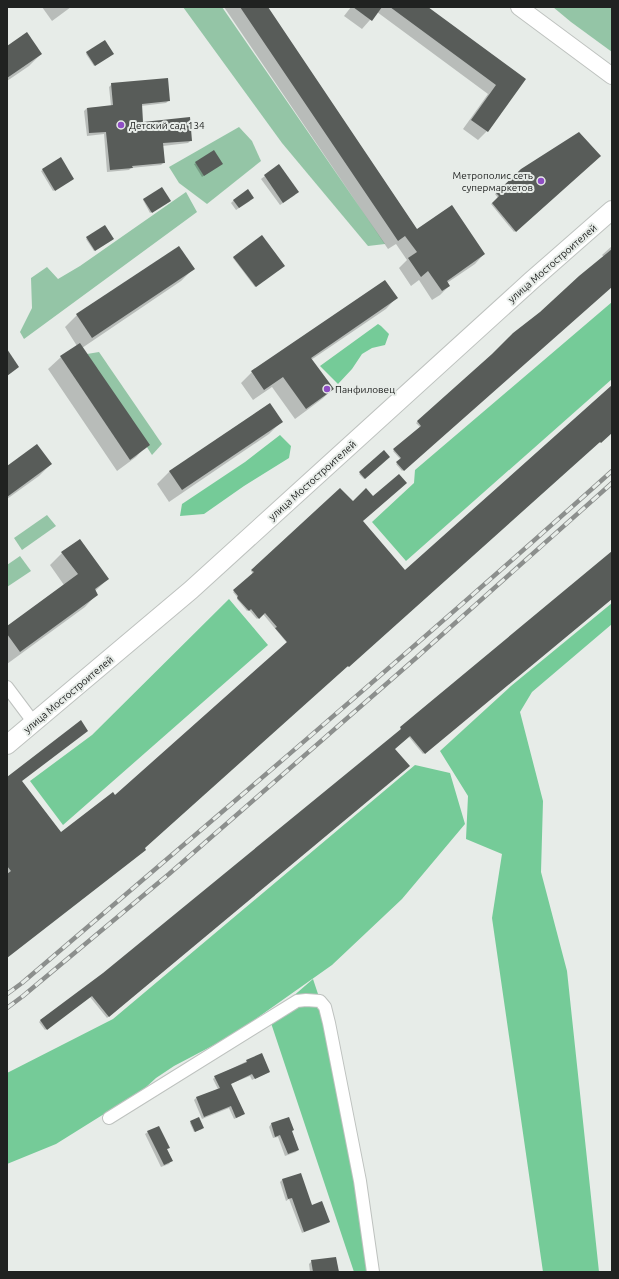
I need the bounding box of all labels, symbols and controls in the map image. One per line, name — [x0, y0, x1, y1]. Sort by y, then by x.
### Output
marker: Детский сад 134 — [116, 120, 126, 130]
place label: Детский сад 134 — [129, 120, 205, 131]
place label: Метрополис cеть супермаркетов — [453, 170, 533, 193]
marker: Метрополис cеть супермаркетов — [536, 176, 546, 186]
street label: улица Мостостроителей — [506, 222, 599, 305]
marker: Панфиловец — [322, 384, 332, 394]
place label: Панфиловец — [335, 384, 395, 395]
street label: улица Мостостроителей — [267, 438, 358, 522]
street label: улица Мостостроителей — [21, 654, 115, 735]

